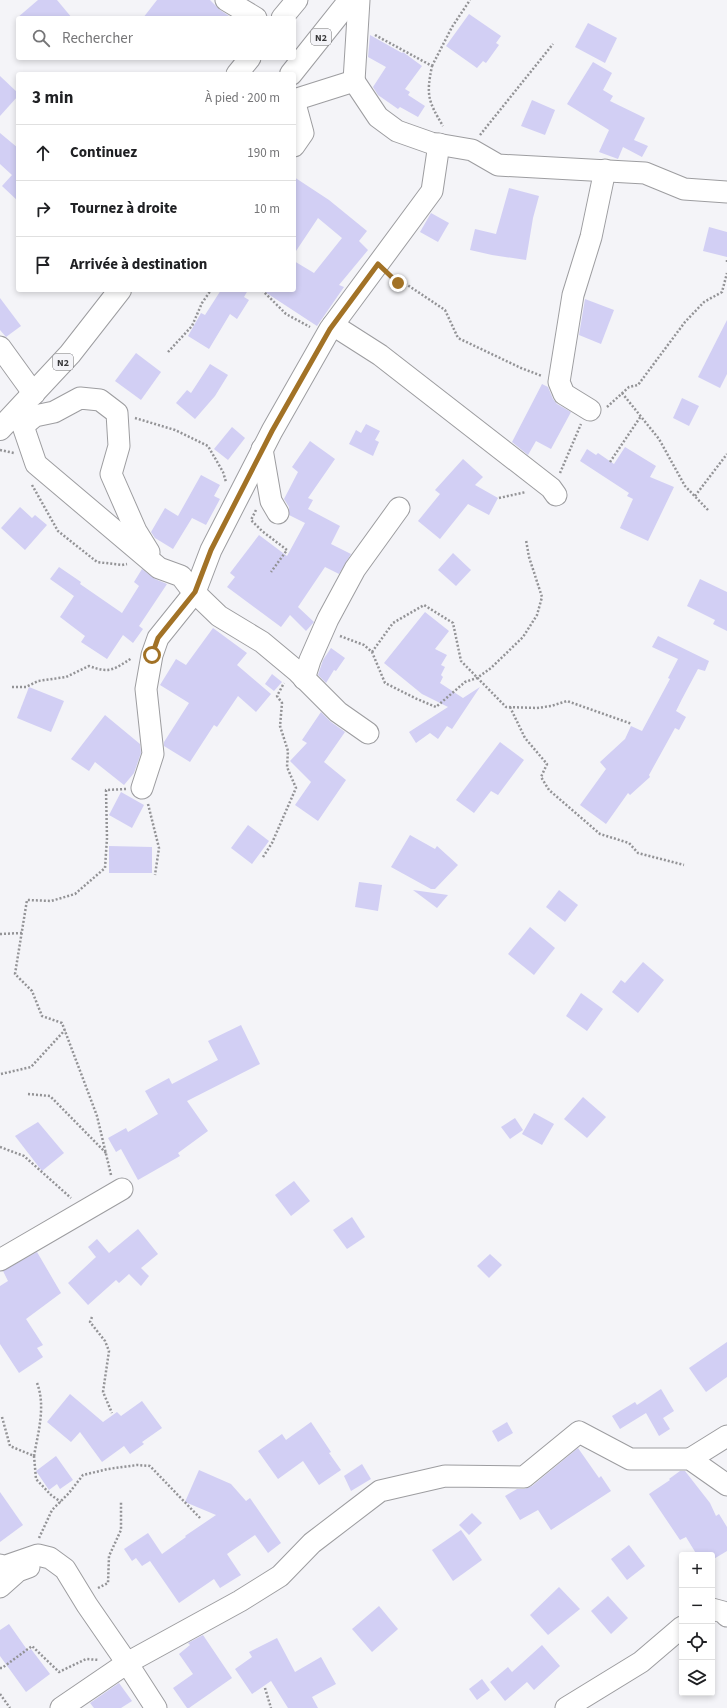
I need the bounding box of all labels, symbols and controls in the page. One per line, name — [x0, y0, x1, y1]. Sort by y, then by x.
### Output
search box — [16, 16, 296, 60]
icon: search — [30, 27, 52, 49]
text: Rechercher — [62, 28, 133, 49]
road number: N2 — [311, 29, 331, 45]
text: 3 min — [32, 86, 73, 110]
text: À pied · 200 m — [205, 89, 280, 107]
icon: ahead — [32, 142, 54, 164]
text: Continuez — [70, 142, 137, 163]
text: 190 m — [247, 144, 280, 162]
icon: right — [32, 198, 54, 220]
text: Tournez à droite — [70, 198, 177, 219]
text: 10 m — [254, 200, 280, 218]
icon: arrive — [32, 254, 54, 276]
text: Arrivée à destination — [70, 254, 207, 275]
route end — [389, 274, 407, 292]
road number: N2 — [53, 354, 73, 370]
route start — [143, 646, 161, 664]
map controls — [679, 1552, 715, 1696]
button: + — [679, 1552, 715, 1588]
button: − — [679, 1588, 715, 1624]
button: locate — [679, 1624, 715, 1660]
button: layers — [679, 1660, 715, 1696]

